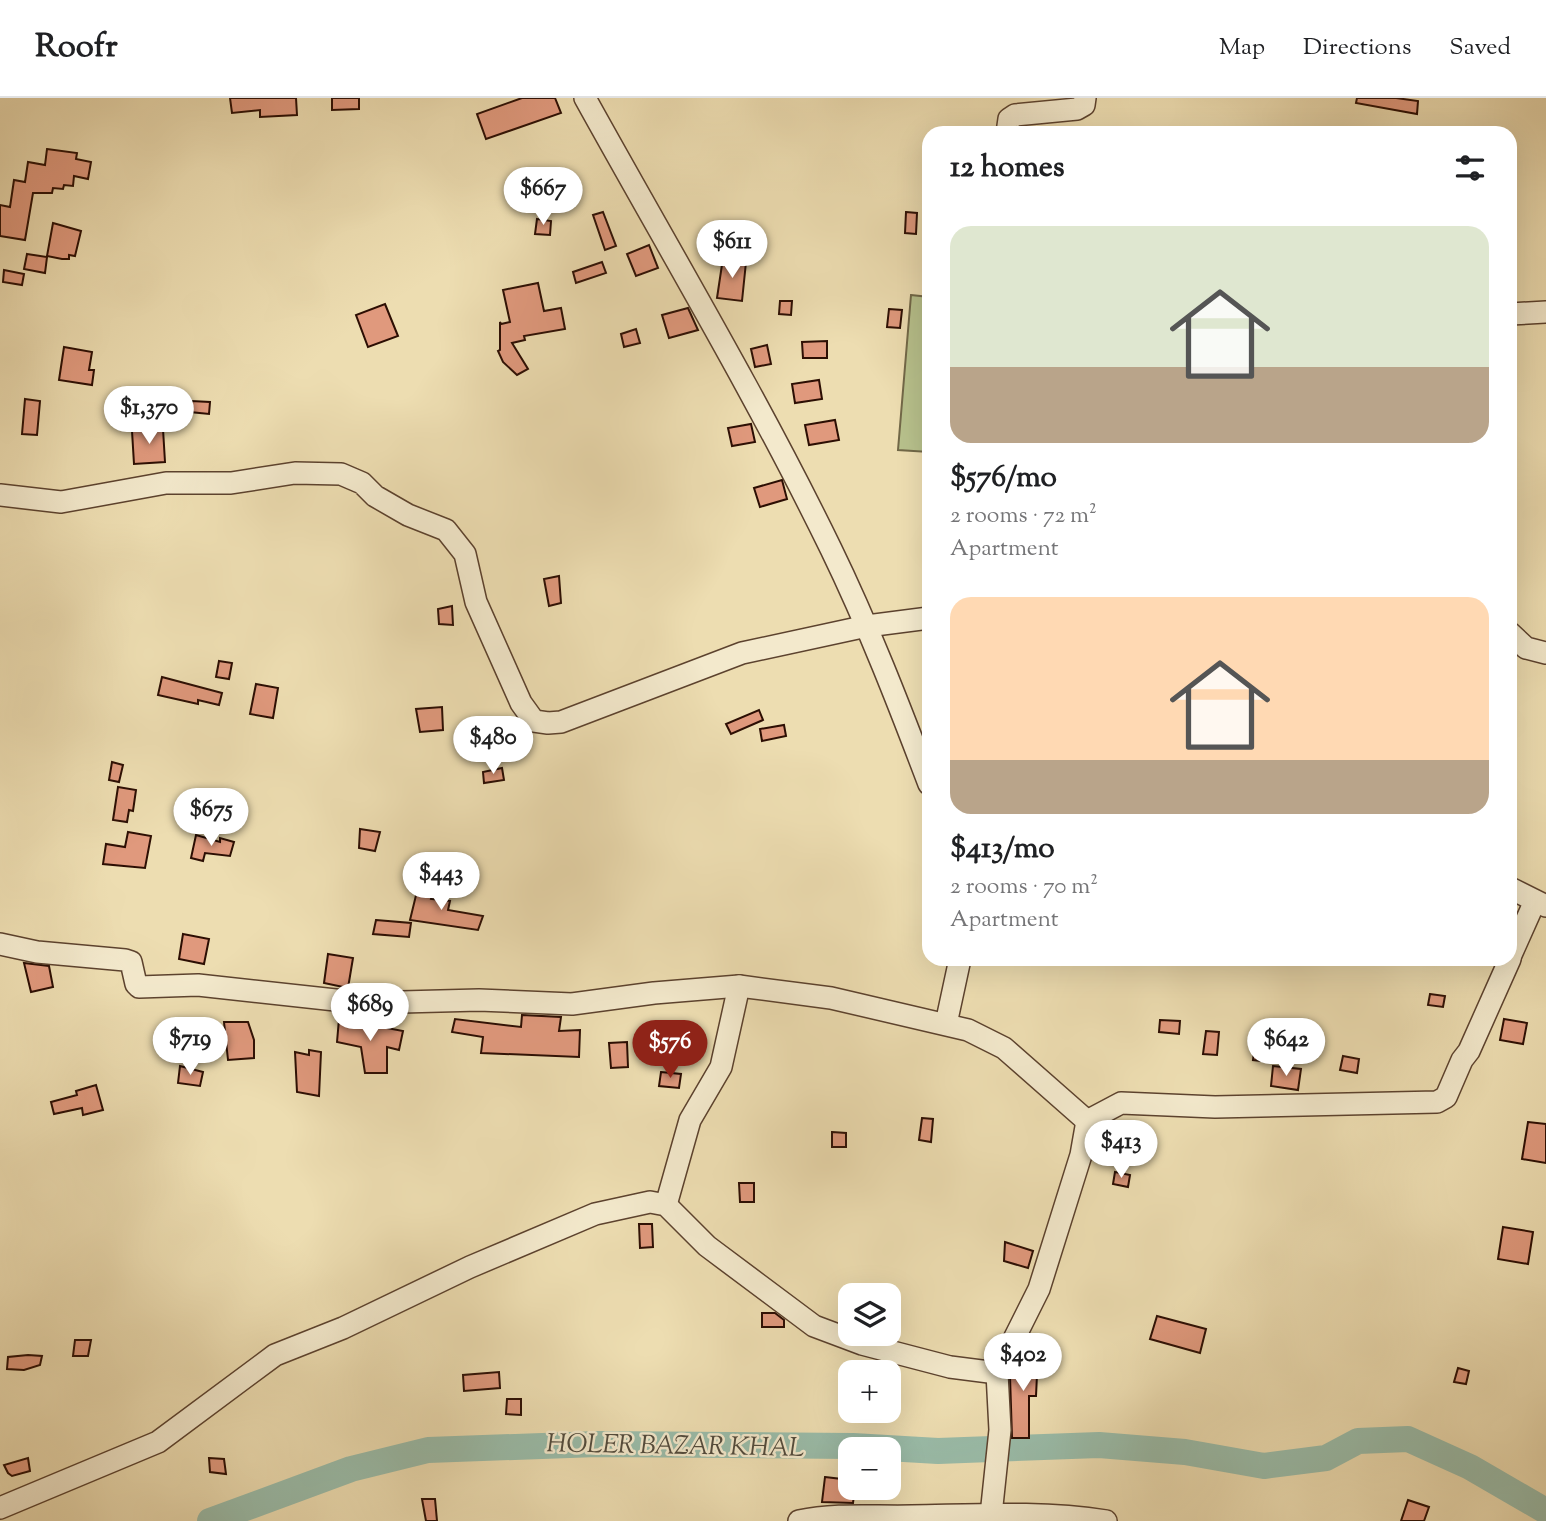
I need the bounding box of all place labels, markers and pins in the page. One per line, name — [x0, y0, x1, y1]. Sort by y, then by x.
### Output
pin: $667 — [502, 167, 584, 227]
pin: $611 — [691, 220, 773, 280]
pin: $1,370 — [92, 386, 206, 446]
pin: $480 — [452, 716, 534, 776]
pin: $675 — [170, 788, 252, 848]
pin: $443 — [400, 852, 482, 912]
pin: $689 — [329, 984, 411, 1043]
pin: $719 — [149, 1018, 231, 1077]
pin: $642 — [1245, 1018, 1327, 1078]
pin: $576 — [629, 1020, 711, 1080]
pin: $413 — [1080, 1121, 1162, 1180]
pin: $402 — [982, 1334, 1064, 1393]

